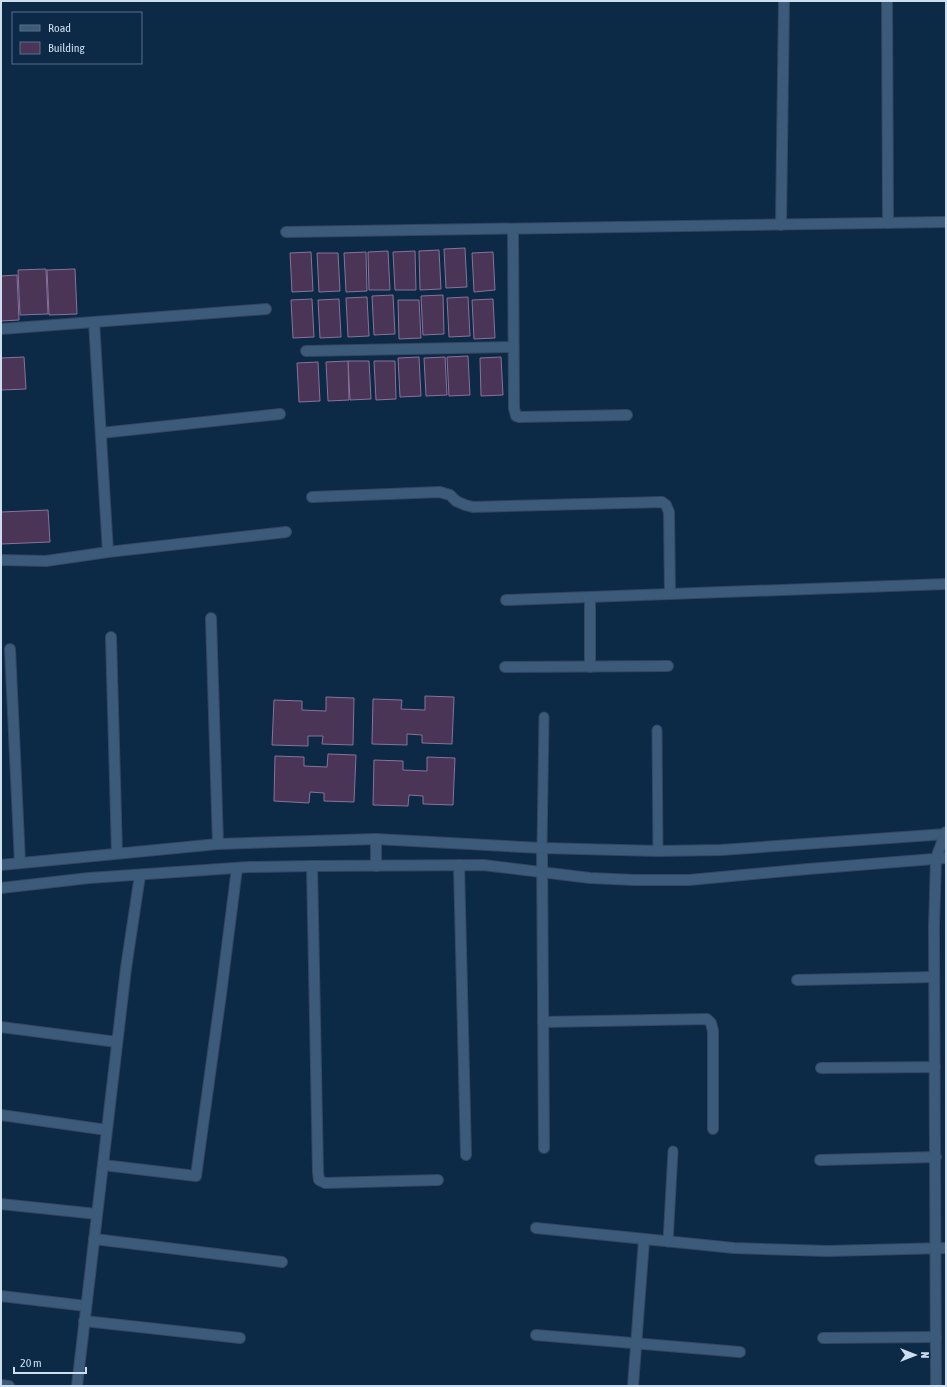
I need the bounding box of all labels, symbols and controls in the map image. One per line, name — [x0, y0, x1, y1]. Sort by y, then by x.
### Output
legend — [12, 12, 142, 64]
text: Road — [48, 21, 71, 35]
text: Building — [48, 41, 86, 55]
north arrow — [895, 1335, 935, 1375]
scale bar — [14, 1349, 86, 1375]
text: N — [919, 1352, 931, 1358]
text: 20 m — [20, 1356, 42, 1370]

